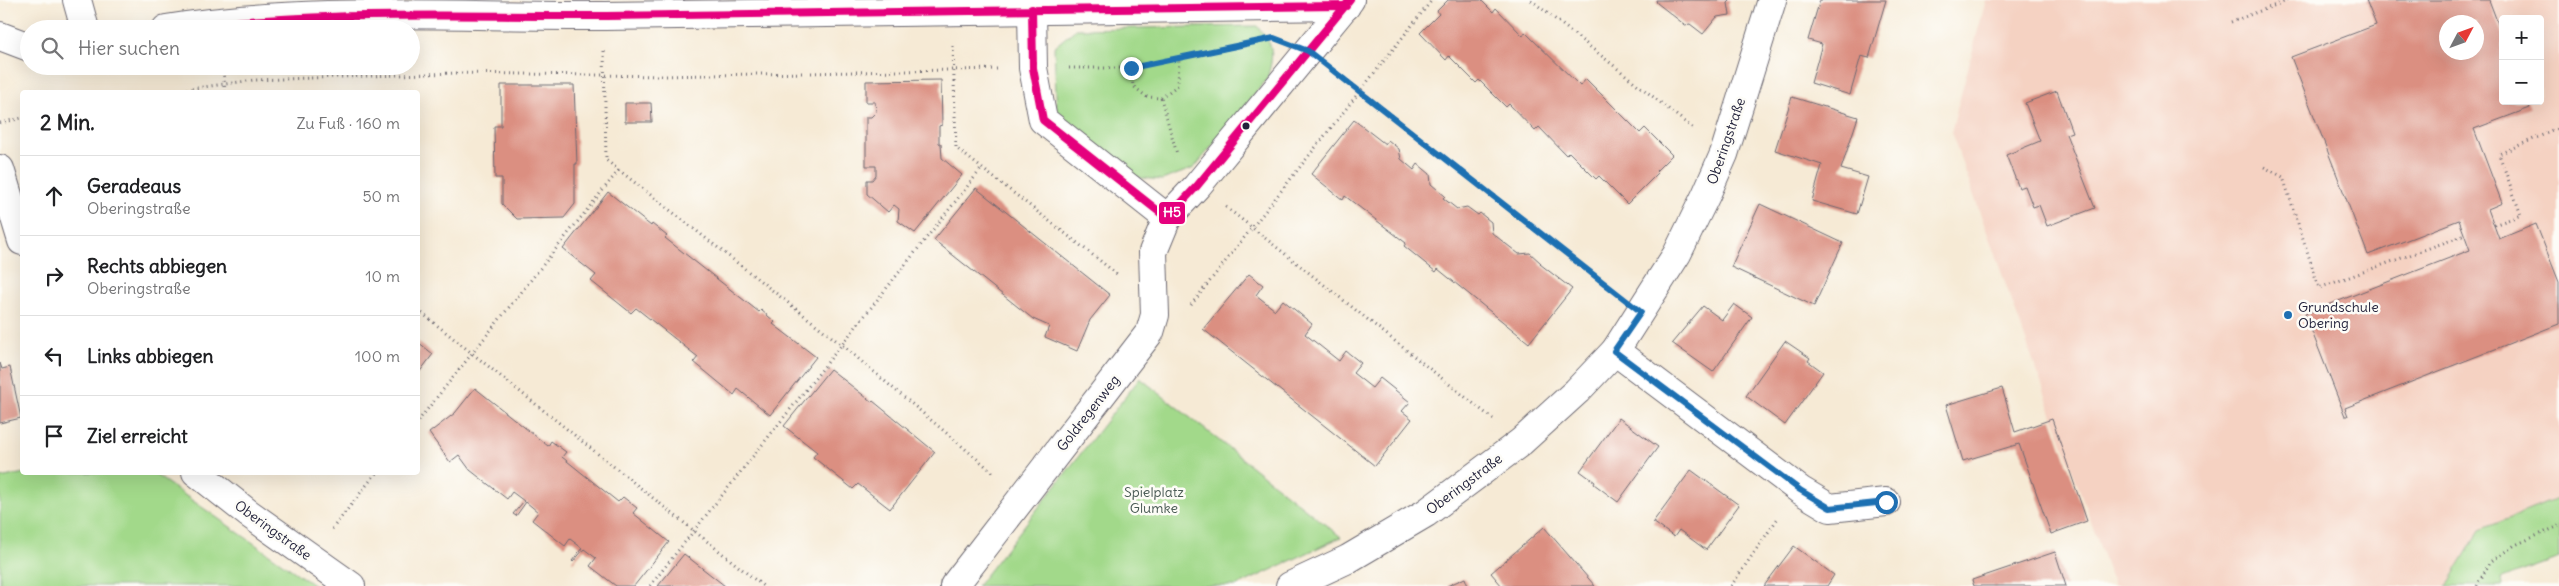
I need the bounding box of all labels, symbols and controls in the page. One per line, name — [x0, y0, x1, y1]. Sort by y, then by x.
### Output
north arrow — [2439, 15, 2484, 60]
map controls — [2499, 15, 2544, 105]
button: + — [2499, 15, 2544, 60]
search box — [20, 20, 420, 75]
icon: search — [38, 34, 66, 62]
text: Hier suchen — [78, 36, 180, 60]
route end — [1120, 57, 1143, 80]
button: − — [2499, 60, 2544, 105]
street label: Oberingstraße — [1703, 95, 1749, 187]
text: 2 Min. — [40, 109, 95, 136]
text: Zu Fuß · 160 m — [296, 113, 400, 133]
unlabelled marker — [1241, 121, 1251, 131]
text: Geradeaus — [87, 174, 181, 198]
icon: ahead — [40, 182, 68, 210]
text: 50 m — [362, 186, 400, 206]
text: Oberingstraße — [87, 198, 191, 218]
line badge: H5 — [1158, 201, 1186, 225]
text: H5 — [1163, 203, 1181, 221]
text: Rechts abbiegen — [87, 254, 227, 278]
icon: right — [40, 262, 68, 290]
text: 10 m — [365, 266, 400, 286]
text: Oberingstraße — [87, 278, 191, 298]
place label: Grundschule Obering — [2298, 298, 2379, 332]
marker: Grundschule Obering — [2282, 309, 2294, 321]
icon: left — [40, 342, 68, 370]
text: Links abbiegen — [87, 344, 214, 368]
text: 100 m — [355, 346, 400, 366]
street label: Goldregenweg — [1053, 371, 1123, 455]
icon: arrive — [40, 422, 68, 450]
text: Ziel erreicht — [87, 424, 188, 448]
street label: Oberingstraße — [1422, 450, 1506, 518]
park label: Spielplatz Glumke — [1124, 483, 1184, 517]
route start — [1875, 491, 1898, 514]
street label: Oberingstraße — [231, 496, 315, 564]

